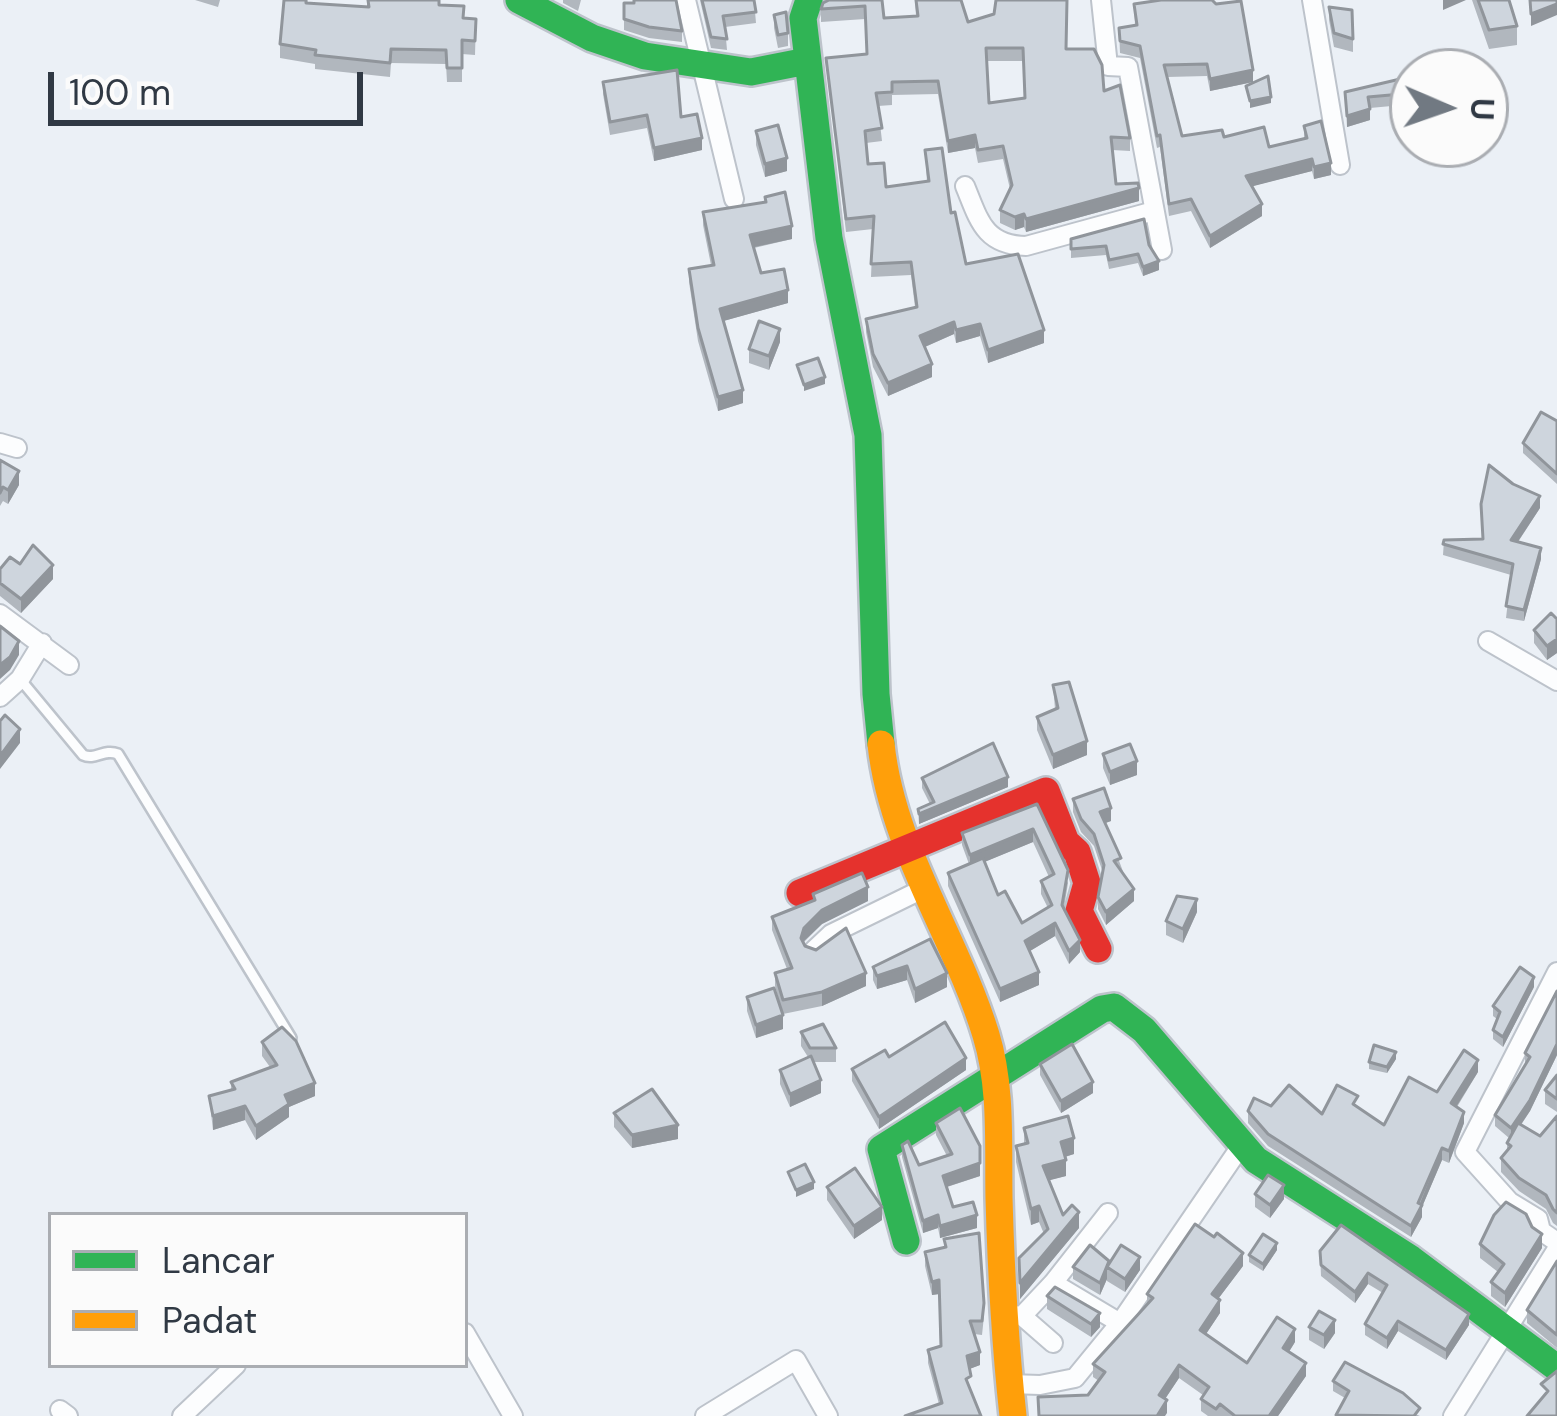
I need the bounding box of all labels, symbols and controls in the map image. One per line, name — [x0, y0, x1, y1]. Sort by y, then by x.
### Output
scale bar — [54, 48, 369, 122]
north arrow — [1389, 48, 1509, 168]
text: 100 m — [69, 69, 171, 116]
text: U — [1461, 97, 1504, 121]
legend — [48, 1212, 468, 1368]
text: Lancar — [162, 1237, 275, 1284]
text: Padat — [162, 1297, 257, 1344]

